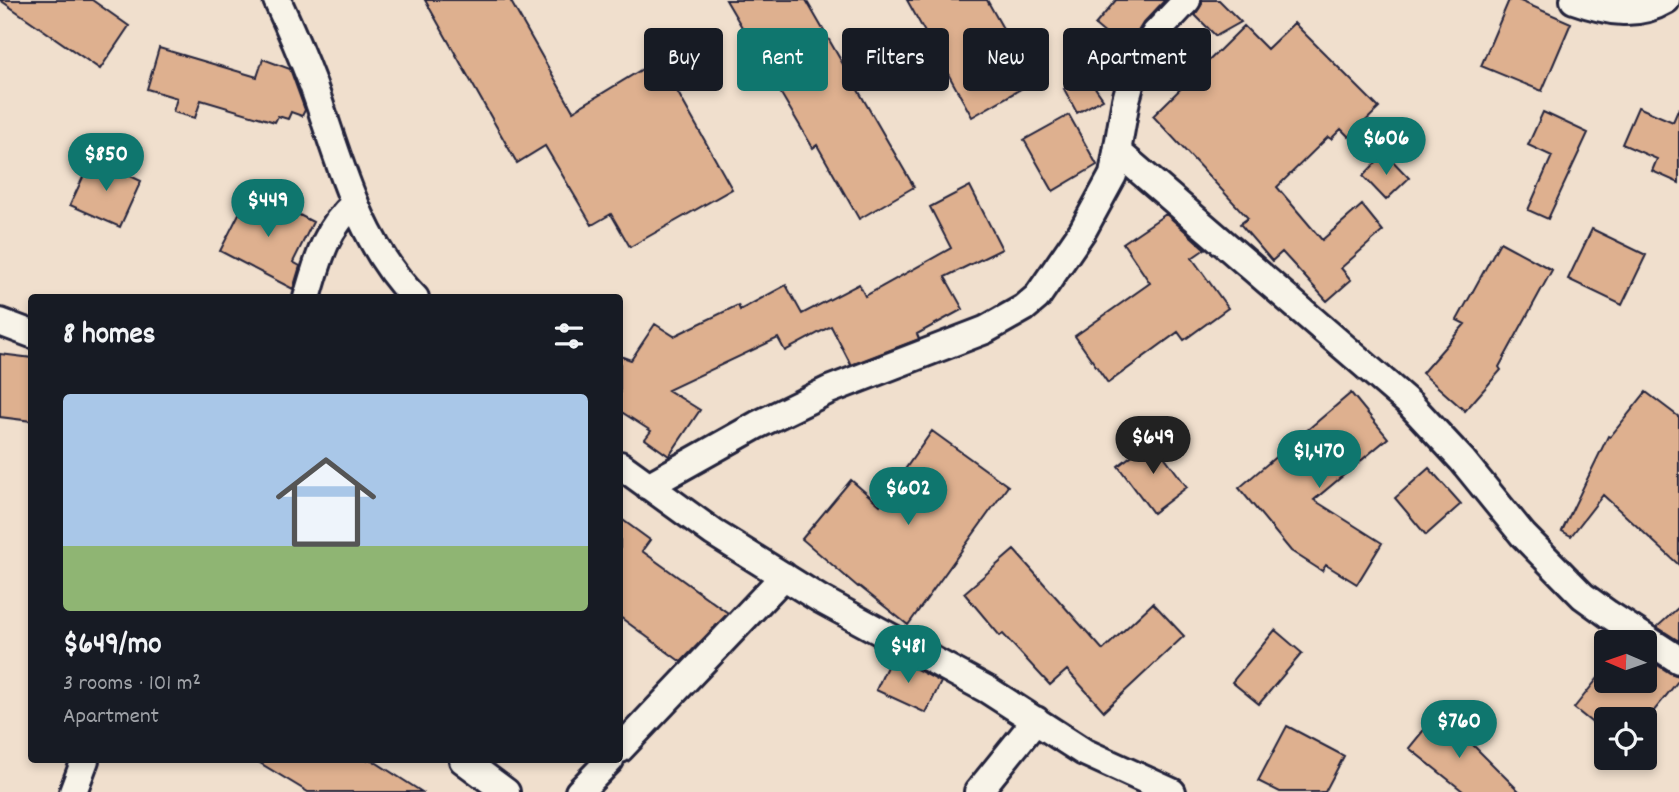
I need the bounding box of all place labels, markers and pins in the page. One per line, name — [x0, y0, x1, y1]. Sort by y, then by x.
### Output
pin: $606 — [1345, 118, 1427, 177]
pin: $850 — [65, 134, 147, 193]
pin: $449 — [227, 180, 309, 239]
pin: $649 — [1112, 416, 1194, 476]
pin: $1,470 — [1262, 430, 1376, 490]
pin: $602 — [867, 468, 949, 527]
pin: $481 — [867, 626, 949, 685]
pin: $760 — [1418, 700, 1500, 760]

